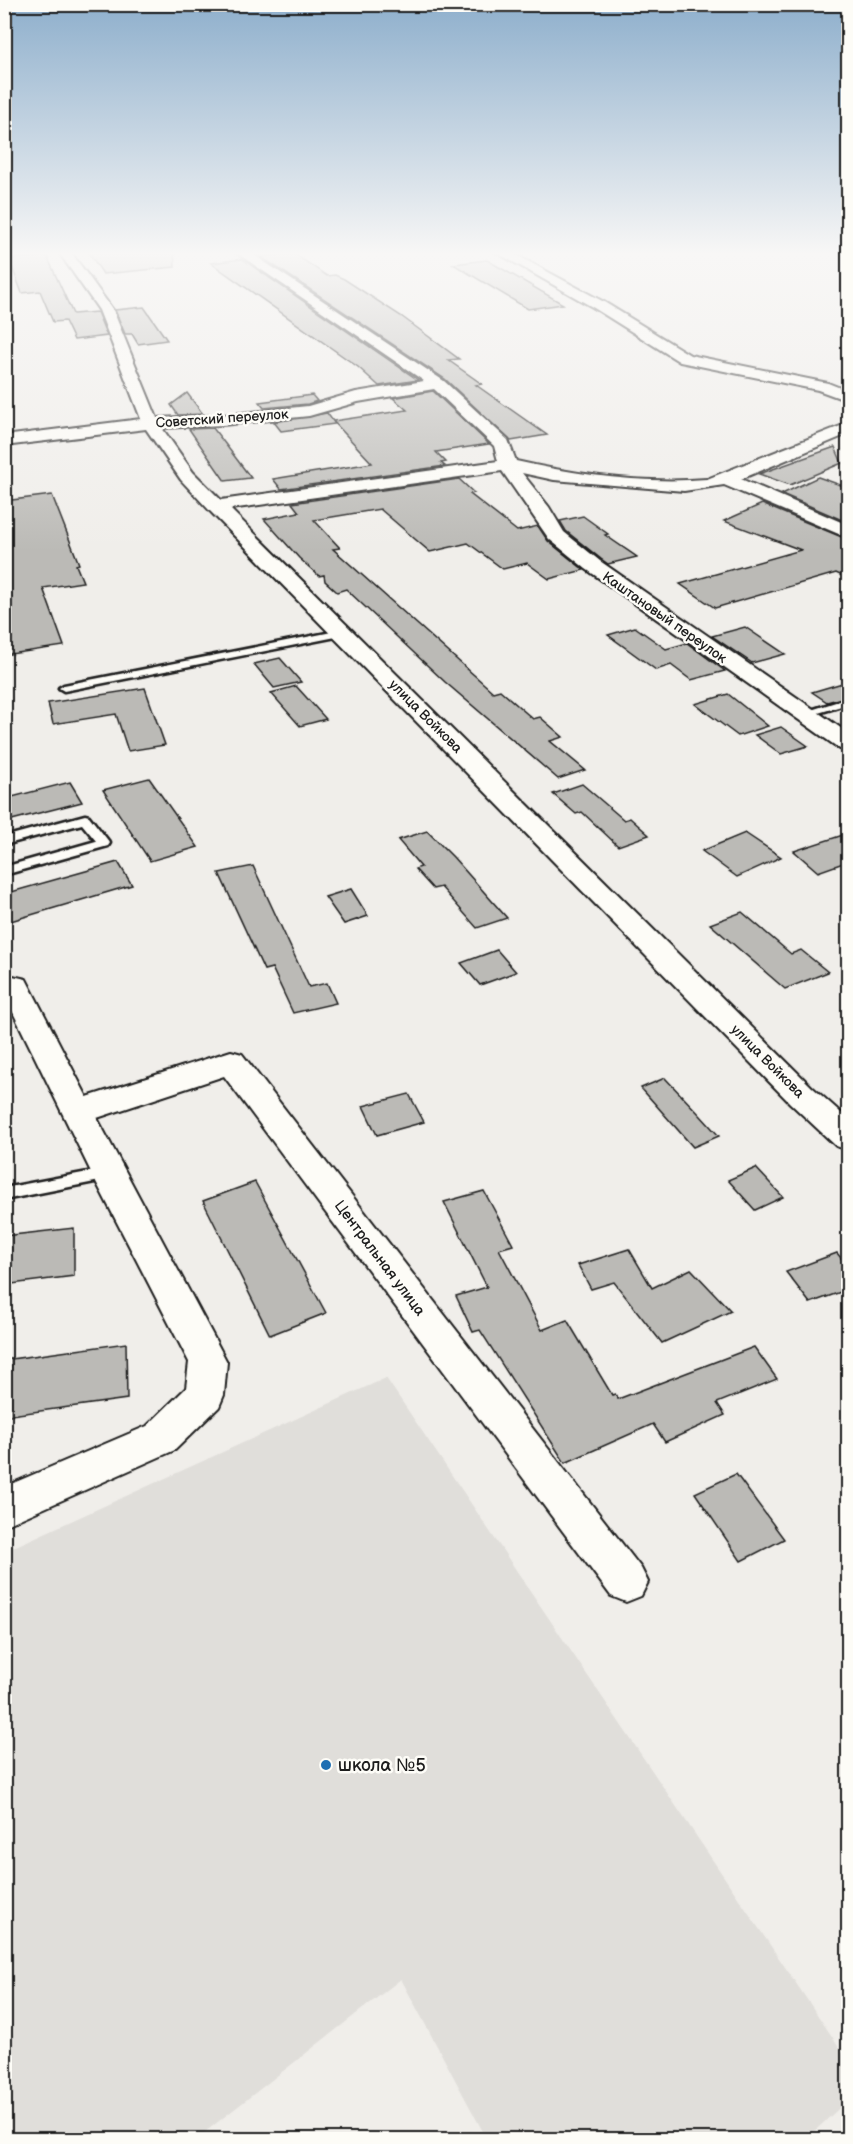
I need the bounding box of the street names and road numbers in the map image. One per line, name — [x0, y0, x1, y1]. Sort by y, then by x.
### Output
street label: Советский переулок — [155, 405, 289, 432]
street label: Каштановый переулок — [599, 568, 731, 667]
street label: улица Войкова — [385, 676, 466, 757]
street label: улица Войкова — [727, 1021, 808, 1102]
street label: Центральная улица — [330, 1197, 429, 1320]

